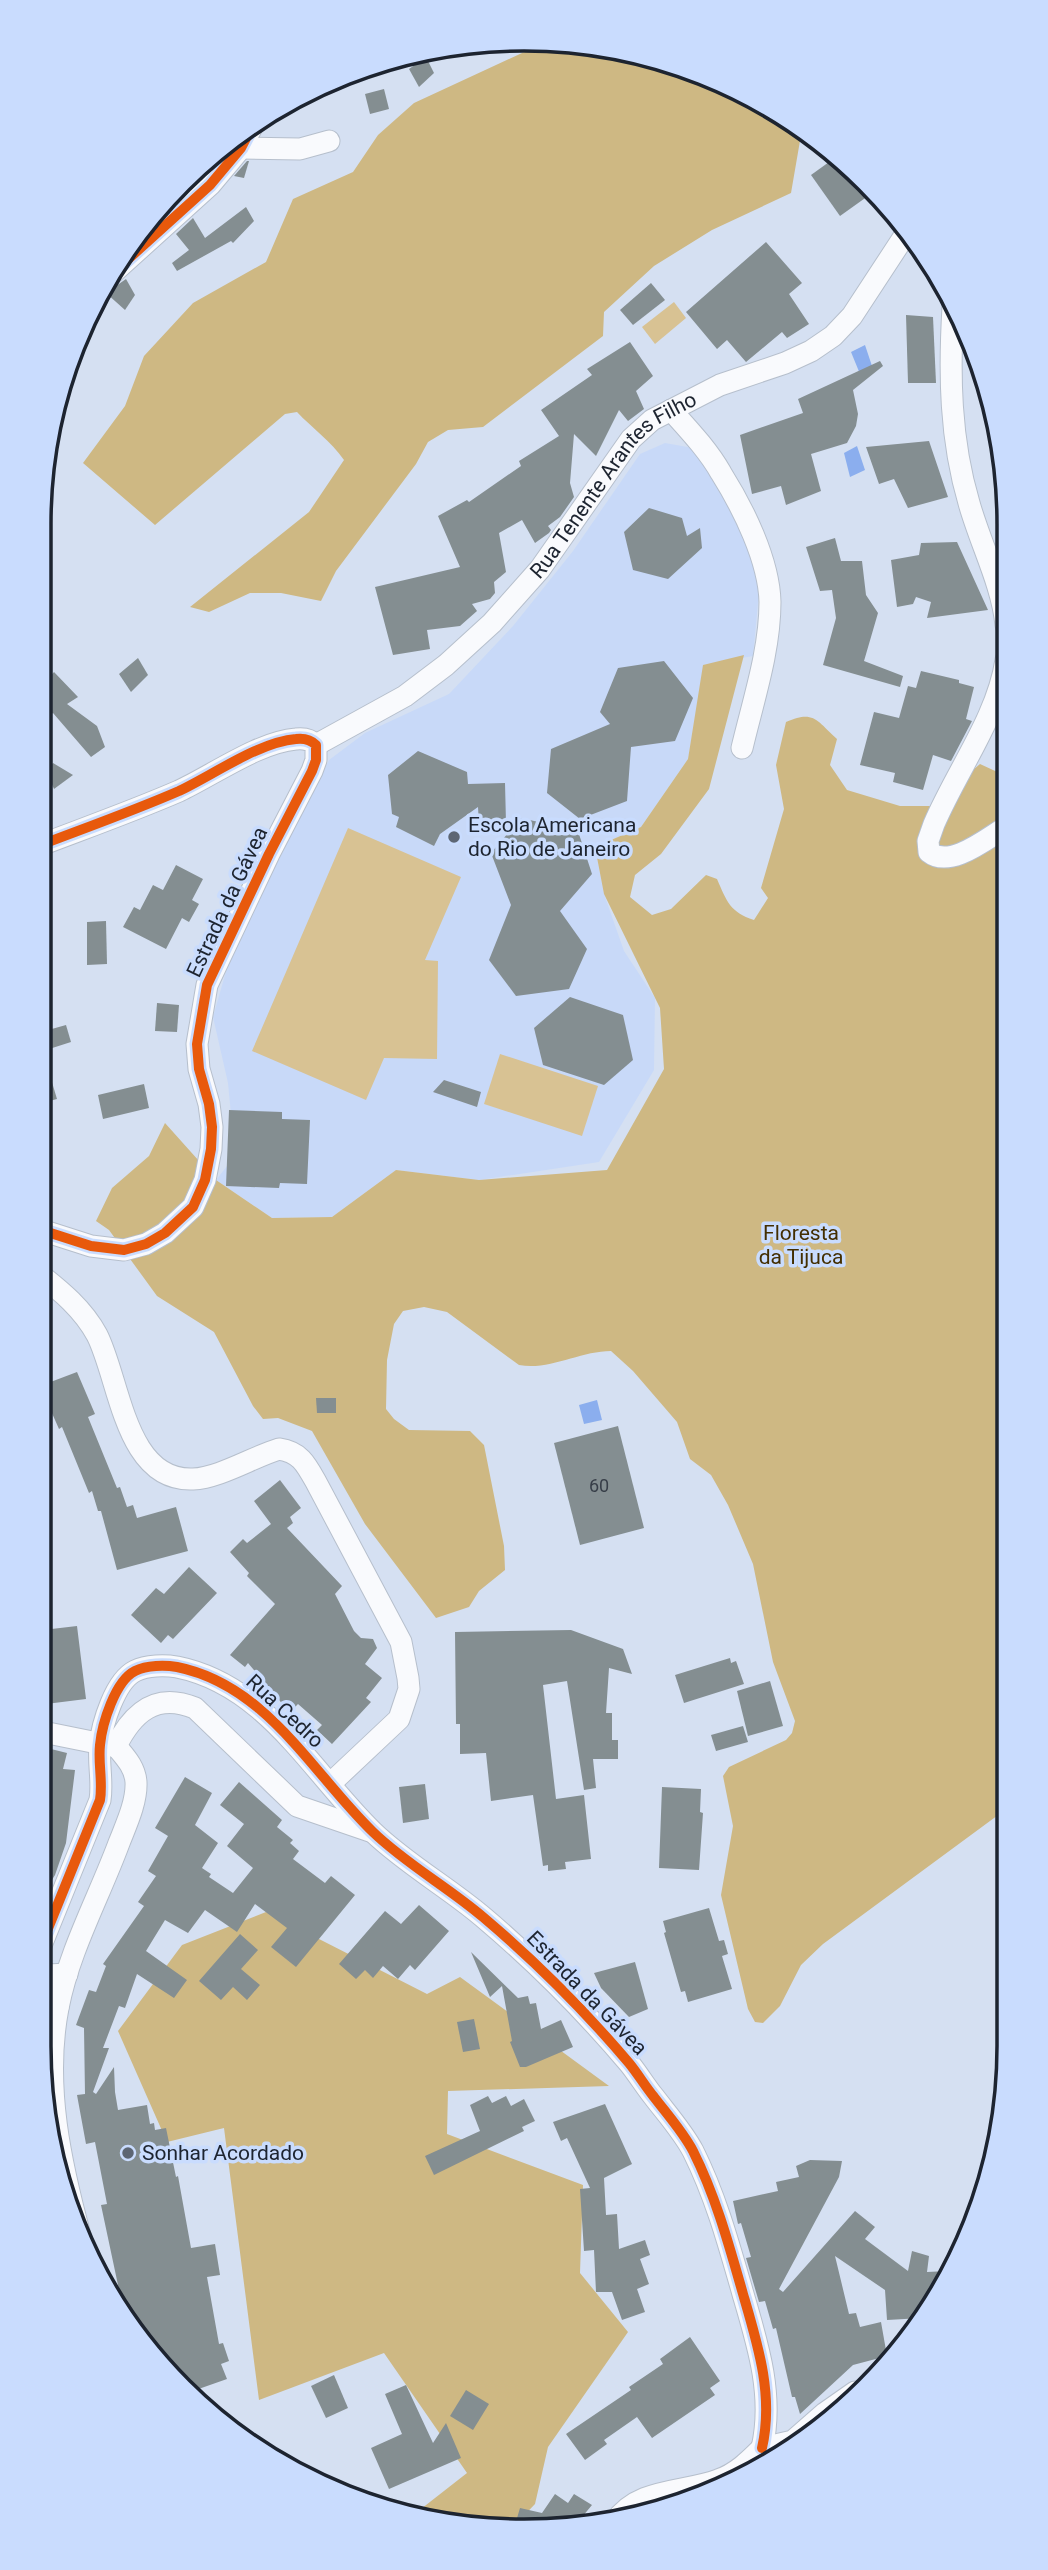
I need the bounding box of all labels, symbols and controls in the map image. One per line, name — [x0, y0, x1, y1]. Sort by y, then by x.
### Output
street label: Rua Tenente Arantes Filho — [525, 387, 701, 583]
place label: Escola Americana do Rio de Janeiro — [468, 813, 636, 861]
street label: Estrada da Gávea — [182, 823, 272, 981]
marker: Escola Americana do Rio de Janeiro — [446, 829, 462, 845]
park label: Floresta da Tijuca — [759, 1221, 843, 1269]
house number: 60 — [589, 1475, 609, 1496]
street label: Rua Cedro — [241, 1669, 329, 1753]
street label: Estrada da Gávea — [522, 1926, 652, 2060]
place label: Sonhar Acordado — [142, 2141, 304, 2165]
marker: Sonhar Acordado — [120, 2145, 136, 2161]

